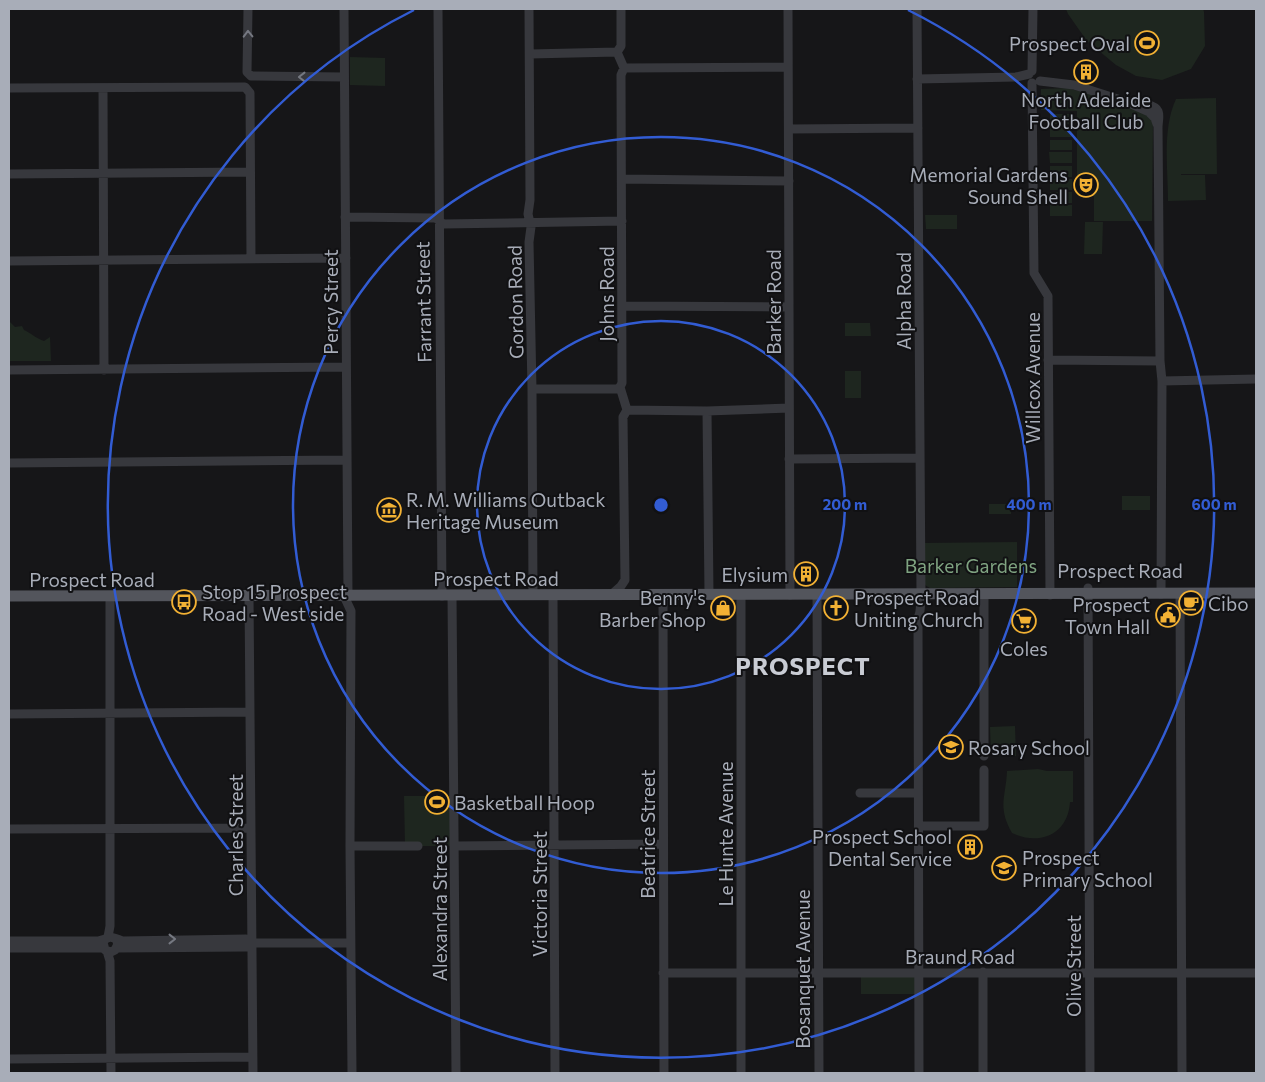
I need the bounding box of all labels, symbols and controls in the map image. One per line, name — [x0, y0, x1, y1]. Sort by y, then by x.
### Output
one-way arrow — [243, 30, 253, 38]
sports icon: Prospect Oval — [1134, 30, 1160, 56]
place label: Prospect Oval — [1009, 32, 1130, 55]
building icon: North Adelaide Football Club — [1073, 59, 1099, 85]
one-way arrow — [298, 71, 306, 82]
place label: North Adelaide Football Club — [1021, 88, 1151, 133]
place label: Memorial Gardens Sound Shell — [909, 163, 1068, 208]
theatre icon: Memorial Gardens Sound Shell — [1073, 172, 1099, 198]
street label: Farrant Street — [410, 241, 436, 363]
street label: Gordon Road — [503, 245, 527, 359]
street label: Johns Road — [595, 246, 618, 342]
street label: Percy Street — [319, 249, 342, 355]
street label: Barker Road — [762, 249, 785, 355]
street label: Alpha Road — [892, 252, 915, 350]
street label: Willcox Avenue — [1021, 312, 1044, 444]
place label: R. M. Williams Outback Heritage Museum — [406, 488, 606, 533]
text: 200 m — [823, 495, 867, 513]
text: 400 m — [1006, 495, 1052, 513]
text: 600 m — [1191, 495, 1237, 513]
centre of rings — [652, 496, 670, 514]
museum icon: R. M. Williams Outback Heritage Museum — [376, 497, 402, 523]
park label: Barker Gardens — [905, 554, 1037, 577]
street label: Prospect Road — [1057, 559, 1183, 582]
building icon: Elysium — [793, 561, 819, 587]
place label: Elysium — [721, 563, 788, 586]
street label: Prospect Road — [433, 567, 559, 590]
street label: Prospect Road — [29, 568, 155, 591]
place label: Stop 15 Prospect Road - West side — [202, 580, 347, 625]
place label: Benny's Barber Shop — [599, 586, 706, 631]
place label: Prospect Road Uniting Church — [854, 586, 983, 631]
bus stop icon: Stop 15 Prospect Road - West side — [171, 589, 197, 615]
cafe icon: Cibo — [1178, 590, 1204, 616]
place label: Cibo — [1208, 592, 1249, 615]
place label: Prospect Town Hall — [1065, 593, 1150, 638]
shop icon: Benny's Barber Shop — [710, 595, 736, 621]
church icon: Prospect Road Uniting Church — [823, 595, 849, 621]
public building icon: Prospect Town Hall — [1155, 602, 1181, 628]
supermarket icon: Coles — [1011, 608, 1037, 634]
place label: Coles — [1000, 637, 1048, 660]
district label: PROSPECT — [735, 651, 871, 680]
school or university icon: Rosary School — [938, 734, 964, 760]
place label: Rosary School — [968, 736, 1090, 759]
street label: Le Hunte Avenue — [714, 762, 737, 906]
street label: Beatrice Street — [636, 769, 659, 899]
street label: Charles Street — [224, 774, 247, 896]
sports icon: Basketball Hoop — [424, 789, 450, 815]
place label: Basketball Hoop — [454, 791, 595, 814]
place label: Prospect School Dental Service — [812, 825, 952, 870]
street label: Victoria Street — [528, 831, 551, 957]
building icon: Prospect School Dental Service — [957, 834, 983, 860]
street label: Alexandra Street — [428, 837, 451, 981]
place label: Prospect Primary School — [1022, 846, 1153, 891]
school or university icon: Prospect Primary School — [991, 855, 1017, 881]
street label: Bosanquet Avenue — [791, 889, 814, 1049]
street label: Olive Street — [1062, 915, 1085, 1017]
one-way arrow — [168, 934, 176, 944]
street label: Braund Road — [905, 945, 1015, 968]

